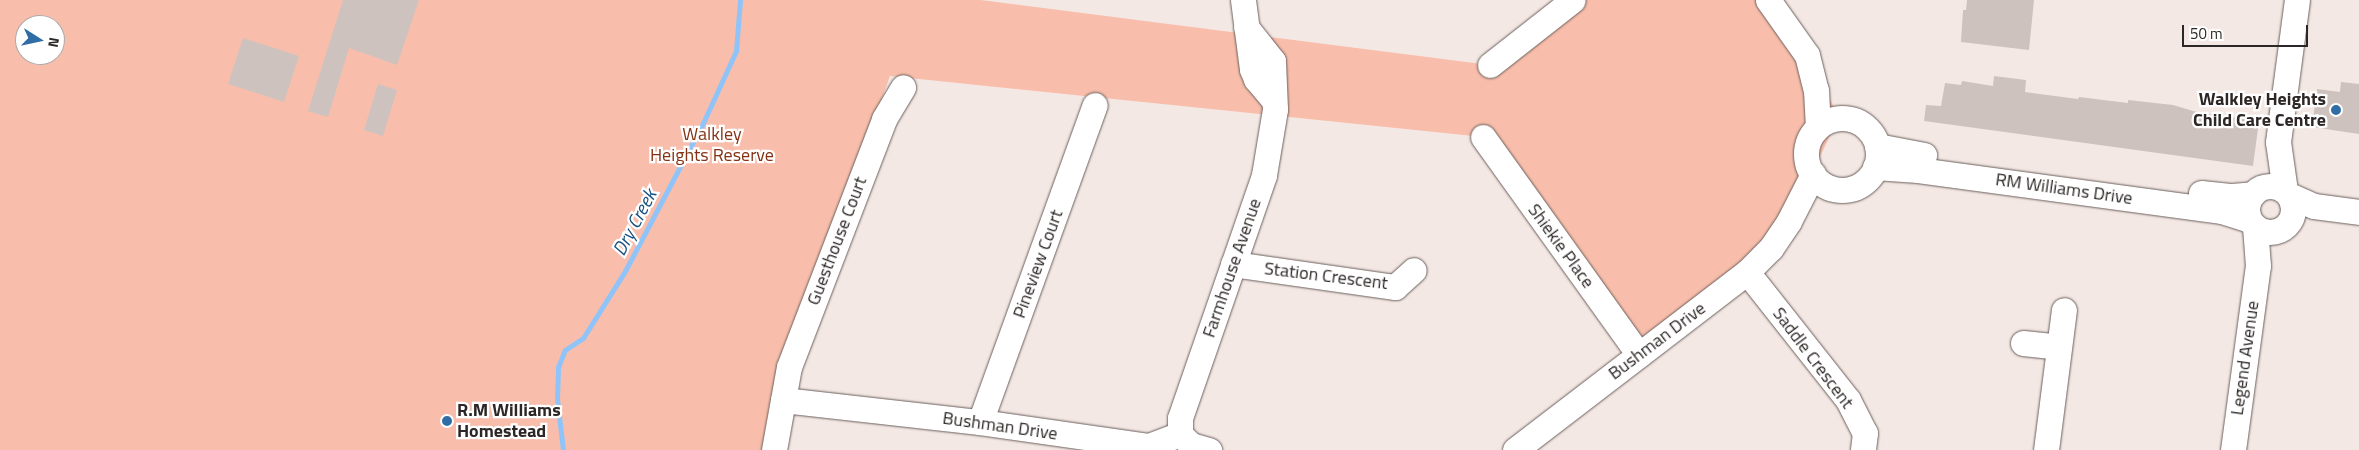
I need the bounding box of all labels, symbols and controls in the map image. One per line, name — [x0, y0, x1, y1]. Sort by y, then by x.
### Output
north arrow — [15, 15, 65, 65]
scale bar — [2184, 15, 2310, 47]
text: 50 m — [2190, 22, 2223, 45]
text: N — [43, 36, 65, 49]
place label: Walkley Heights Child Care Centre — [2193, 89, 2326, 132]
marker: Walkley Heights Child Care Centre — [2330, 104, 2342, 116]
park label: Walkley Heights Reserve — [650, 124, 774, 166]
street label: RM Williams Drive — [1994, 169, 2134, 209]
street label: Guesthouse Court — [803, 174, 871, 308]
water label: Dry Creek — [607, 185, 661, 259]
street label: Farmhouse Avenue — [1198, 196, 1266, 340]
street label: Shiekie Place — [1523, 200, 1599, 292]
street label: Pineview Court — [1008, 207, 1068, 321]
street label: Station Crescent — [1263, 258, 1389, 294]
street label: Bushman Drive — [1604, 298, 1710, 384]
street label: Legend Avenue — [2226, 299, 2264, 417]
street label: Saddle Crescent — [1768, 303, 1858, 413]
place label: R.M Williams Homestead — [457, 400, 561, 442]
street label: Bushman Drive — [941, 407, 1059, 445]
marker: R.M Williams Homestead — [441, 415, 453, 427]

